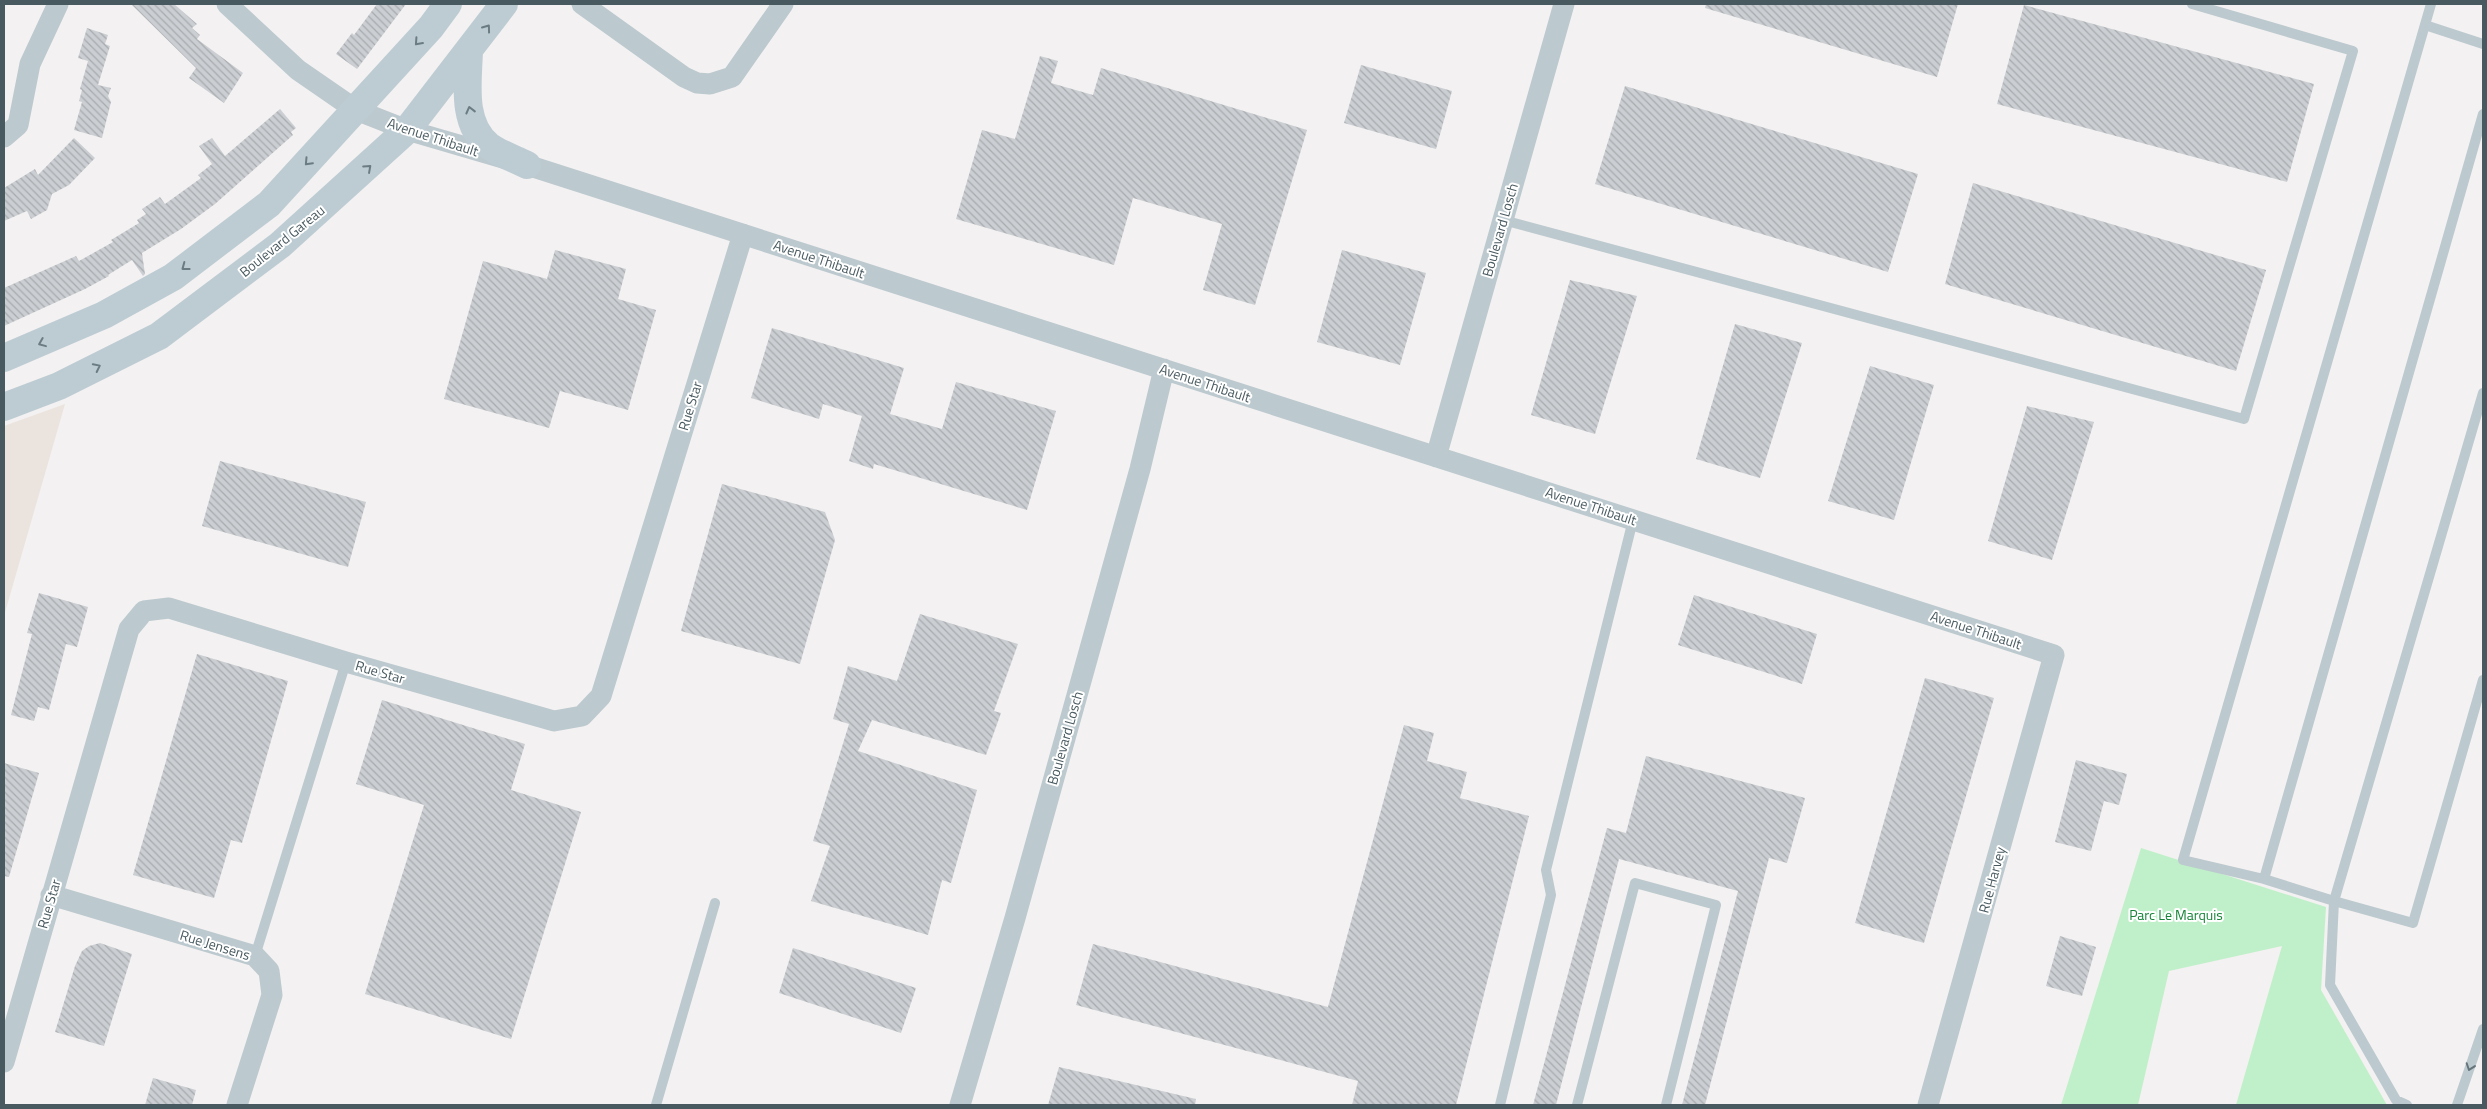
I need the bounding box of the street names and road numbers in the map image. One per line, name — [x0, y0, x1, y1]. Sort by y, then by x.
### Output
street label: Avenue Thibault — [385, 112, 482, 161]
street label: Boulevard Losch — [1476, 181, 1523, 279]
street label: Boulevard Gareau — [235, 200, 329, 282]
street label: Avenue Thibault — [771, 234, 868, 283]
street label: Avenue Thibault — [1157, 358, 1254, 407]
street label: Rue Star — [672, 379, 707, 433]
street label: Avenue Thibault — [1543, 481, 1640, 530]
street label: Avenue Thibault — [1928, 605, 2025, 654]
street label: Rue Star — [353, 654, 407, 689]
street label: Boulevard Losch — [1041, 689, 1088, 787]
street label: Rue Harvey — [1973, 844, 2010, 915]
street label: Rue Star — [31, 877, 66, 931]
street label: Rue Jensens — [177, 924, 253, 965]

